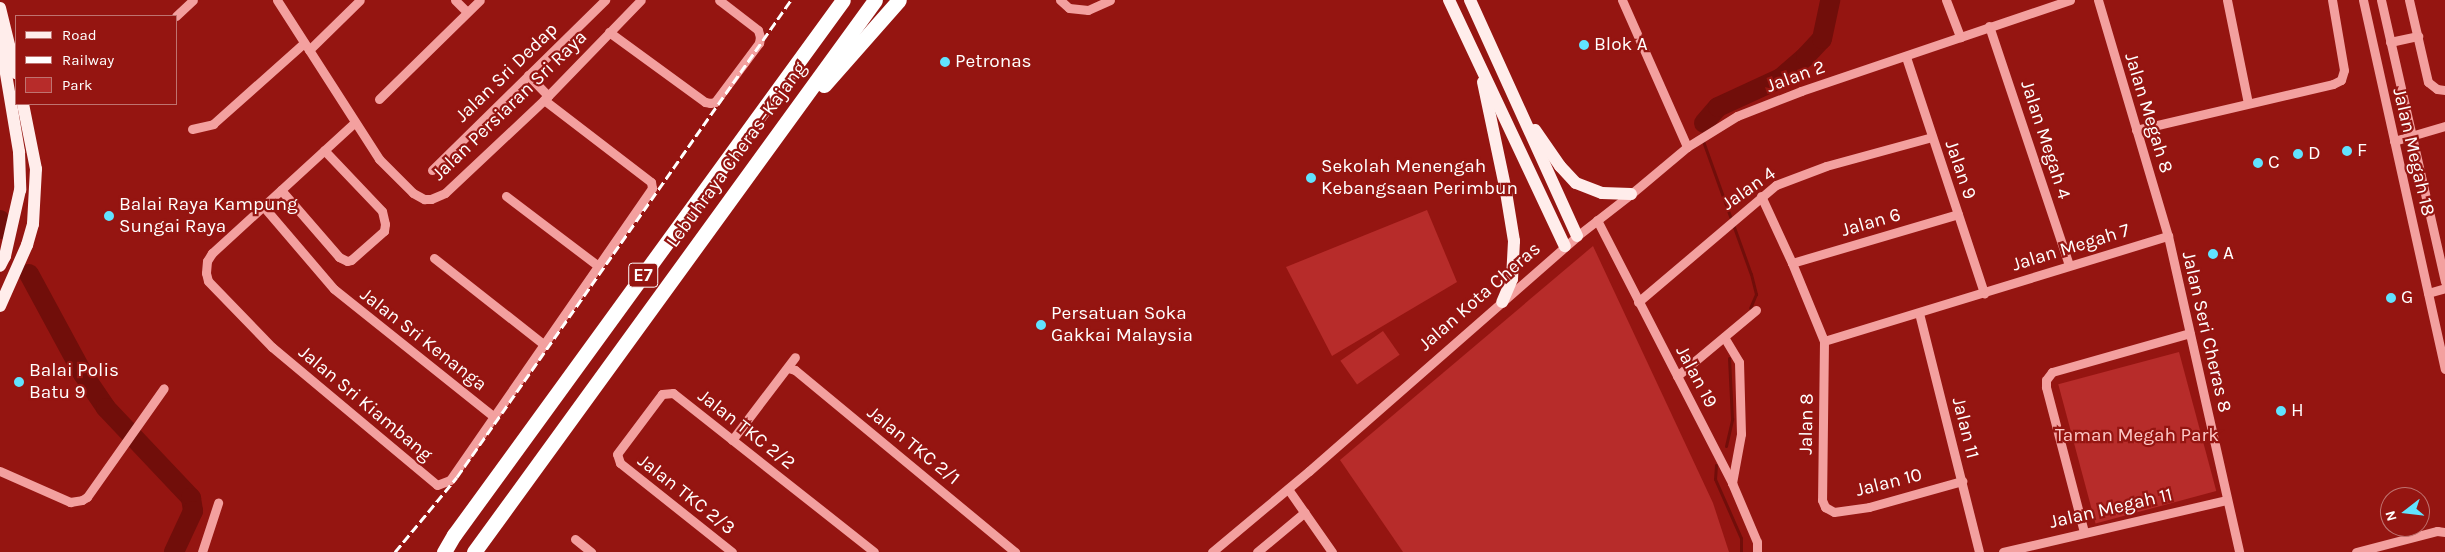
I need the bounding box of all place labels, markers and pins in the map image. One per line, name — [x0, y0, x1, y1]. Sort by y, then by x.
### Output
place label: Blok A — [1594, 34, 1648, 56]
marker: Blok A — [1578, 39, 1590, 51]
place label: Petronas — [955, 51, 1032, 73]
marker: Petronas — [939, 56, 951, 68]
place label: F — [2357, 140, 2367, 162]
place label: D — [2308, 143, 2321, 165]
marker: F — [2341, 145, 2353, 157]
marker: D — [2292, 148, 2304, 160]
place label: C — [2268, 152, 2280, 174]
place label: Sekolah Menengah Kebangsaan Perimbun — [1321, 156, 1518, 200]
marker: C — [2252, 157, 2264, 169]
marker: Sekolah Menengah Kebangsaan Perimbun — [1305, 172, 1317, 184]
place label: Balai Raya Kampung Sungai Raya — [119, 194, 298, 238]
marker: Balai Raya Kampung Sungai Raya — [103, 210, 115, 222]
place label: A — [2223, 243, 2234, 265]
marker: A — [2207, 248, 2219, 260]
place label: G — [2401, 287, 2413, 309]
marker: G — [2385, 292, 2397, 304]
place label: Persatuan Soka Gakkai Malaysia — [1051, 303, 1193, 347]
marker: Persatuan Soka Gakkai Malaysia — [1035, 319, 1047, 331]
place label: Balai Polis Batu 9 — [29, 360, 119, 404]
marker: Balai Polis Batu 9 — [13, 376, 25, 388]
place label: H — [2291, 400, 2304, 422]
marker: H — [2275, 405, 2287, 417]

